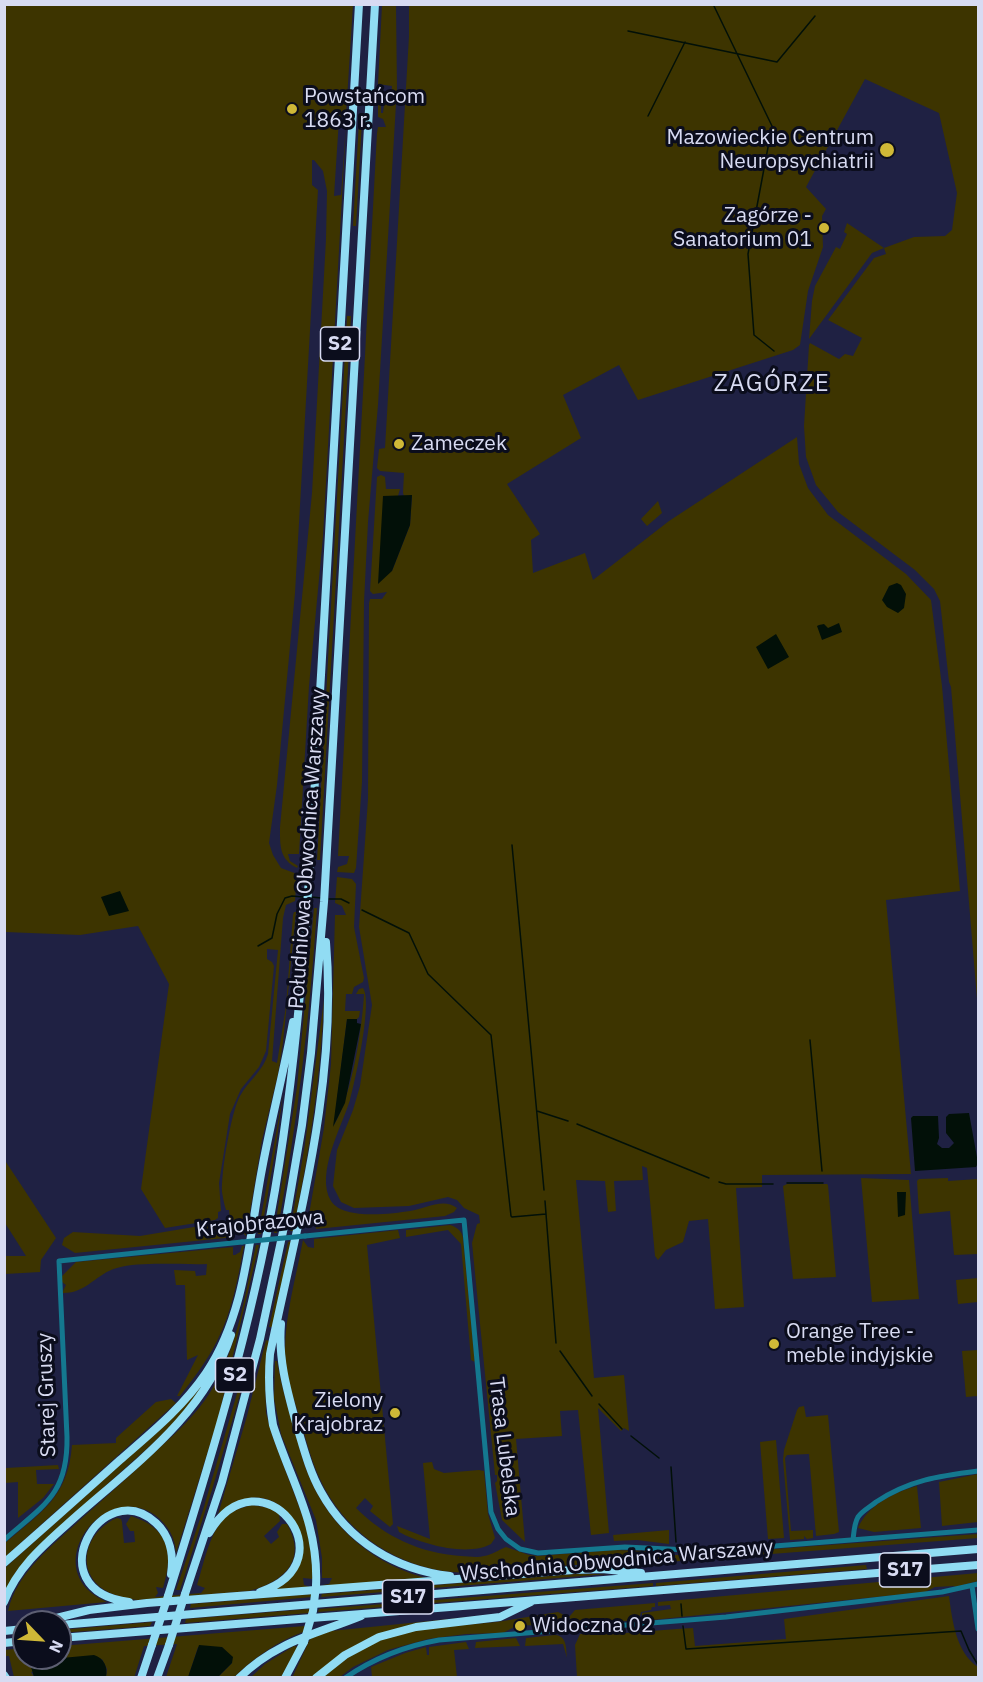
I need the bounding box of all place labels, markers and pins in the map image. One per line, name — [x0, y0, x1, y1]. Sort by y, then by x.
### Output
place label: Powstańcom 1863 r. — [304, 84, 425, 134]
marker: Powstańcom 1863 r. — [285, 102, 299, 116]
place label: Mazowieckie Centrum Neuropsychiatrii — [666, 125, 874, 175]
marker: Mazowieckie Centrum Neuropsychiatrii — [878, 141, 896, 159]
place label: Zagórze - Sanatorium 01 — [673, 203, 812, 253]
marker: Zagórze - Sanatorium 01 — [817, 221, 831, 235]
place label: Zameczek — [411, 431, 507, 457]
marker: Zameczek — [392, 437, 406, 451]
place label: Orange Tree - meble indyjskie — [786, 1319, 933, 1369]
marker: Orange Tree - meble indyjskie — [767, 1337, 781, 1351]
place label: Zielony Krajobraz — [293, 1388, 383, 1438]
marker: Zielony Krajobraz — [388, 1406, 402, 1420]
place label: Widoczna 02 — [532, 1613, 654, 1639]
marker: Widoczna 02 — [513, 1619, 527, 1633]

